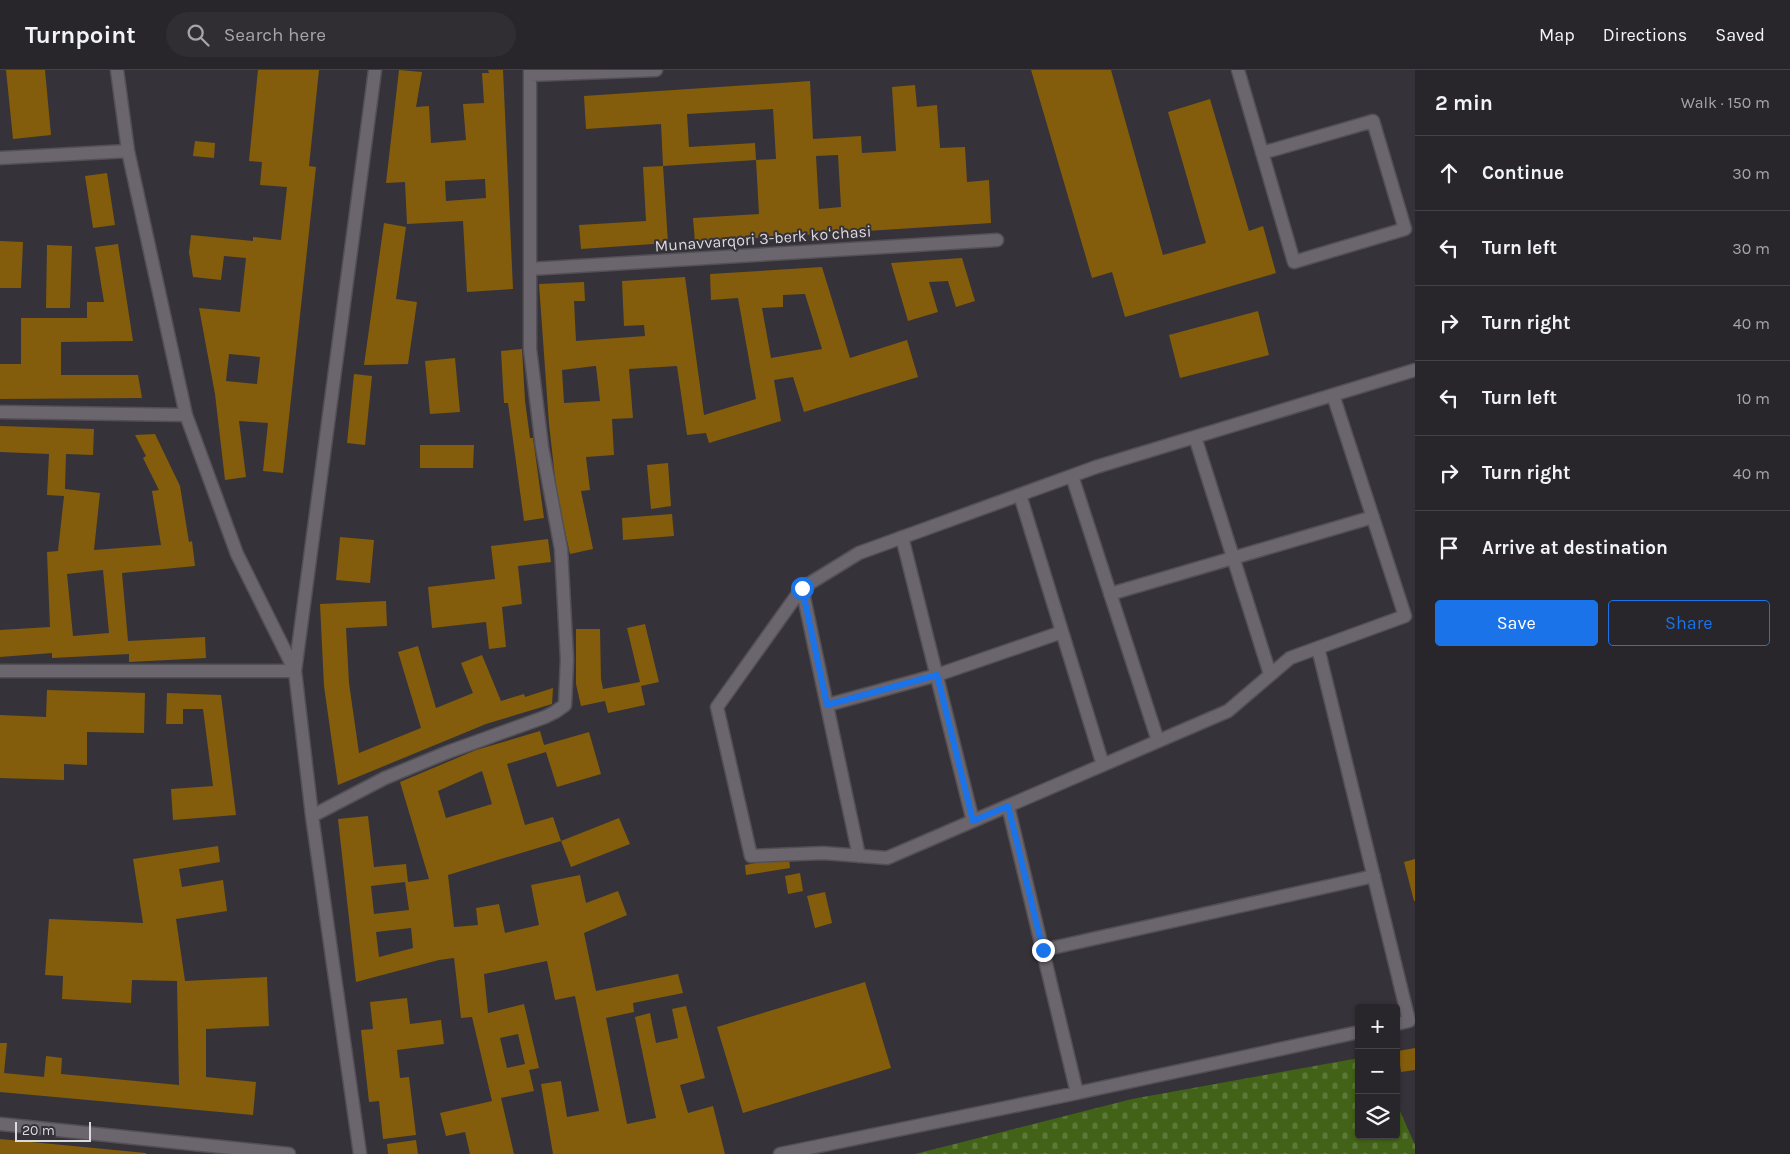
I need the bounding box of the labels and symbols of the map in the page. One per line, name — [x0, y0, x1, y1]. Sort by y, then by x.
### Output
street label: Munavvarqori 3-berk koʻchasi — [654, 221, 872, 256]
route start — [791, 577, 814, 600]
route end — [1032, 939, 1055, 962]
scale bar — [15, 1119, 91, 1142]

